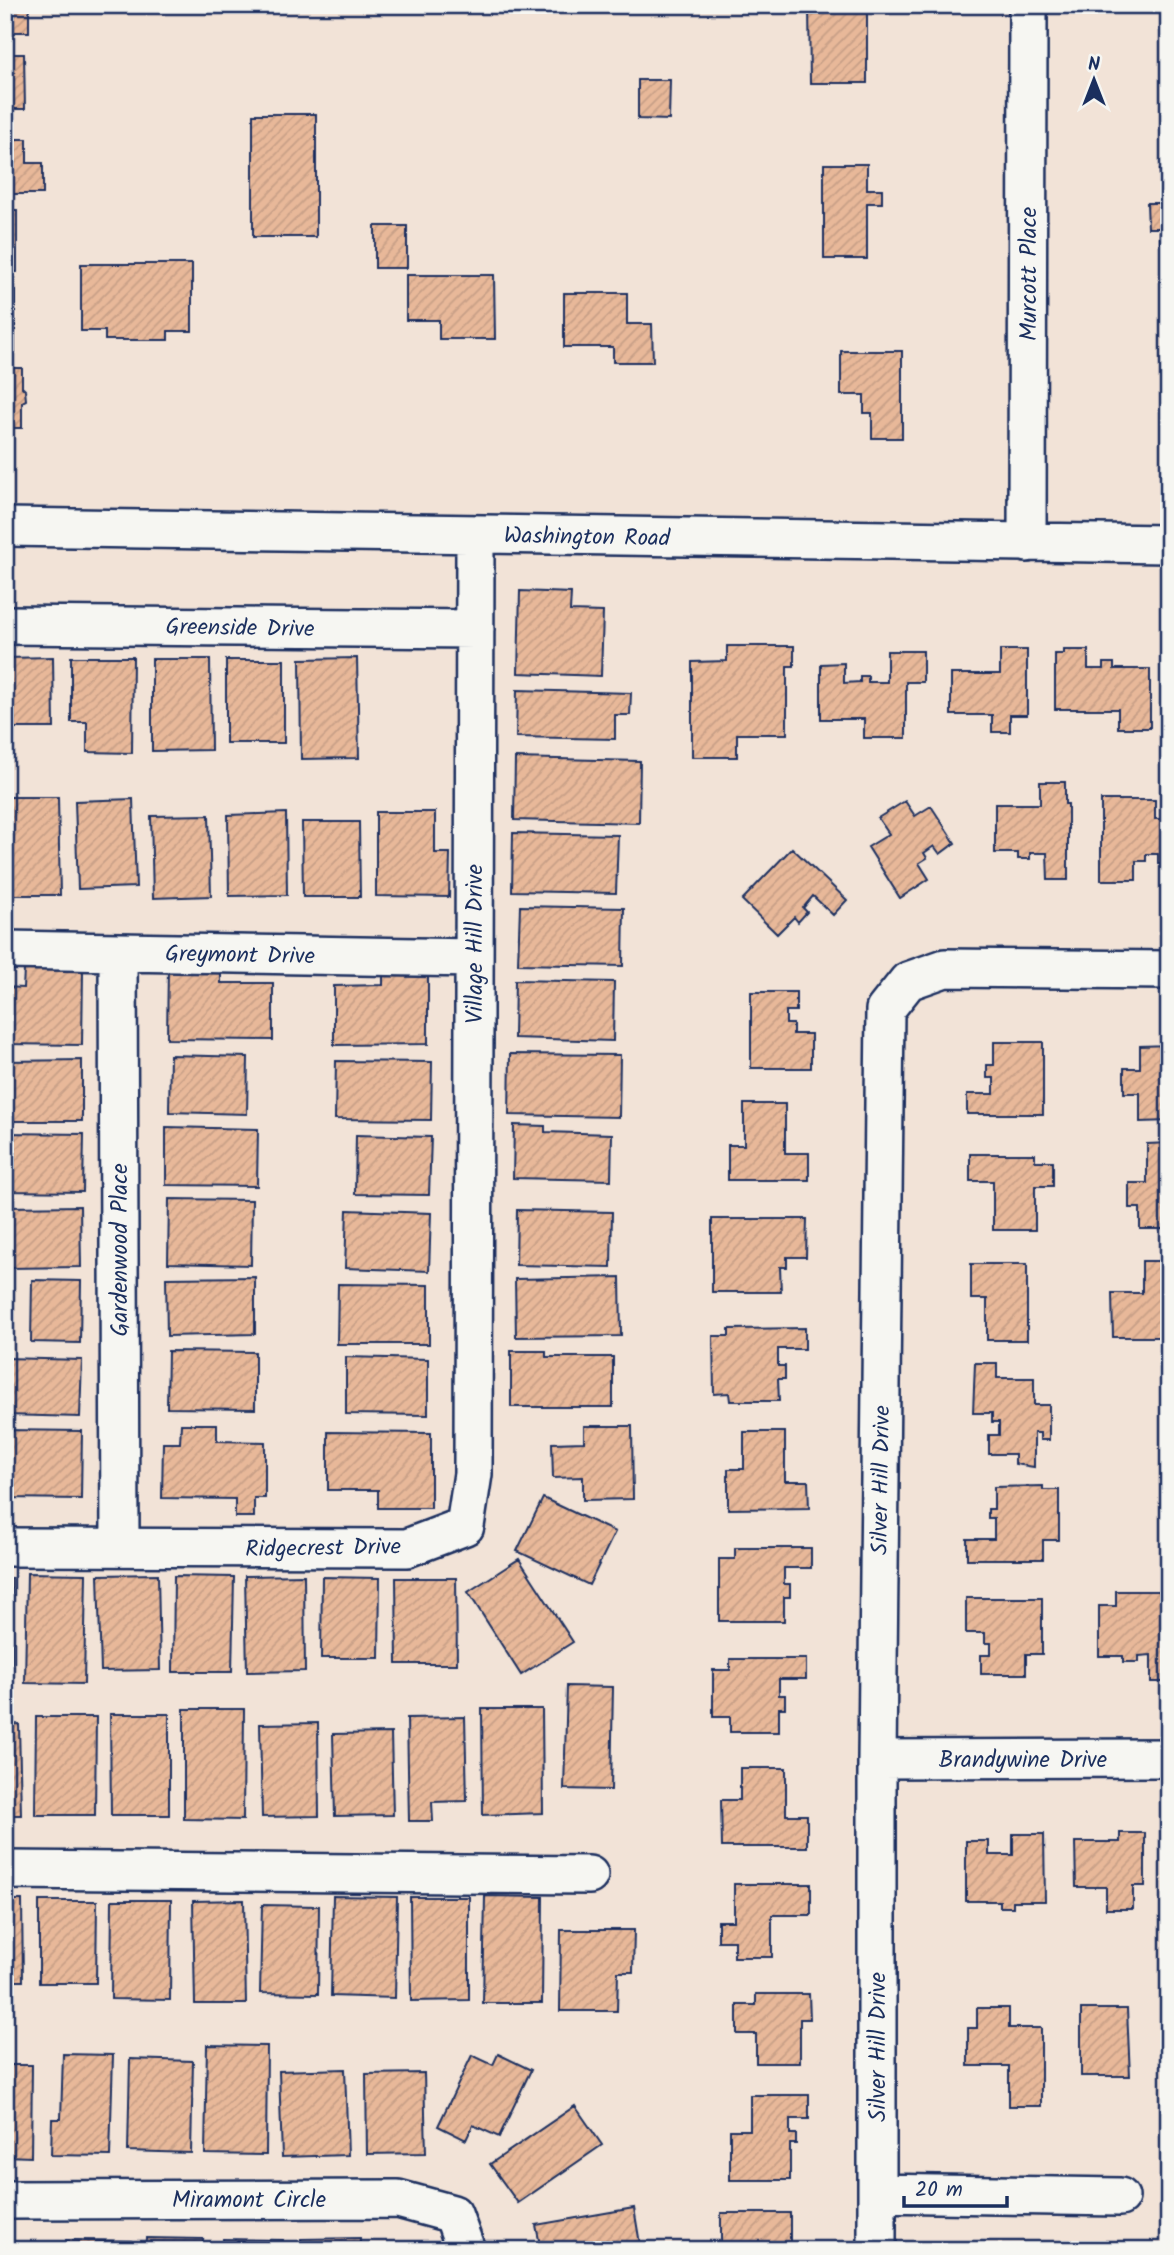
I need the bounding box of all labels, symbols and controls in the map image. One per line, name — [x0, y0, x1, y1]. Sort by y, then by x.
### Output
north arrow — [1058, 46, 1128, 116]
text: N — [1088, 50, 1100, 80]
street label: Murcott Place — [1012, 207, 1048, 341]
street label: Washington Road — [503, 519, 671, 557]
street label: Greenside Drive — [165, 610, 315, 648]
street label: Village Hill Drive — [458, 864, 494, 1024]
street label: Greymont Drive — [165, 937, 315, 975]
street label: Gardenwood Place — [103, 1163, 139, 1337]
street label: Silver Hill Drive — [863, 1405, 901, 1555]
street label: Ridgecrest Drive — [245, 1530, 401, 1568]
street label: Brandywine Drive — [939, 1743, 1107, 1779]
street label: Silver Hill Drive — [861, 1972, 897, 2122]
scale bar — [904, 2164, 1008, 2208]
text: 20 m — [915, 2174, 963, 2207]
street label: Miramont Circle — [172, 2183, 326, 2219]

